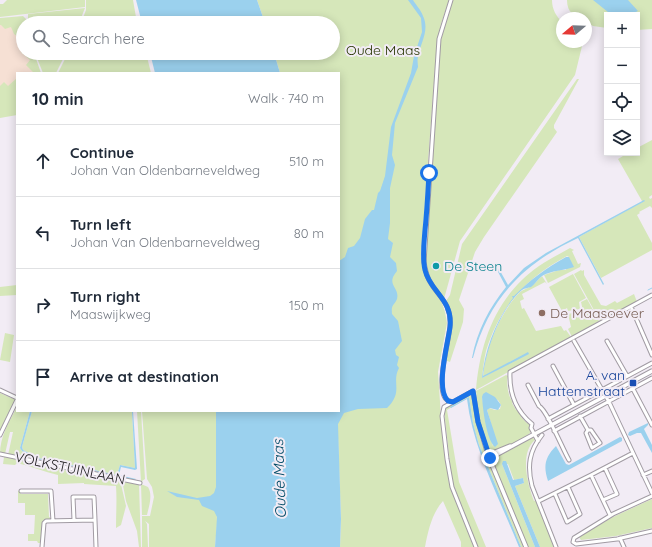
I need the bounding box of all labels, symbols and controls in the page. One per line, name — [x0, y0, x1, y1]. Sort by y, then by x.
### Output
north arrow — [556, 12, 592, 48]
map controls — [604, 12, 640, 156]
button: + — [604, 12, 640, 48]
search box — [16, 16, 340, 60]
icon: search — [30, 27, 52, 49]
text: Search here — [62, 29, 145, 48]
park label: Oude Maas — [346, 41, 420, 59]
button: − — [604, 48, 640, 84]
button: locate — [604, 84, 640, 120]
text: 10 min — [32, 88, 84, 109]
text: Walk · 740 m — [248, 90, 324, 106]
button: layers — [604, 120, 640, 156]
text: Continue — [70, 143, 134, 162]
icon: ahead — [32, 150, 54, 172]
text: 510 m — [289, 153, 324, 169]
text: Johan Van Oldenbarneveldweg — [70, 162, 260, 178]
route start — [420, 164, 438, 182]
text: Turn left — [70, 215, 132, 234]
icon: left — [32, 222, 54, 244]
text: 80 m — [294, 225, 324, 241]
text: Johan Van Oldenbarneveldweg — [70, 234, 260, 250]
place label: De Steen — [444, 257, 502, 275]
marker: De Steen — [431, 261, 441, 271]
text: Turn right — [70, 287, 141, 306]
icon: right — [32, 294, 54, 316]
text: 150 m — [289, 297, 324, 313]
place label: De Maasoever — [550, 304, 645, 322]
text: Maaswijkweg — [70, 306, 151, 322]
marker: De Maasoever — [537, 308, 547, 318]
icon: arrive — [32, 366, 54, 388]
place label: A. van Hattemstraat — [538, 366, 625, 400]
text: Arrive at destination — [70, 367, 219, 386]
marker: A. van Hattemstraat — [628, 378, 638, 388]
water label: Oude Maas — [268, 438, 290, 519]
street label: VOLKSTUINLAAN — [13, 448, 127, 488]
route end — [481, 449, 499, 467]

